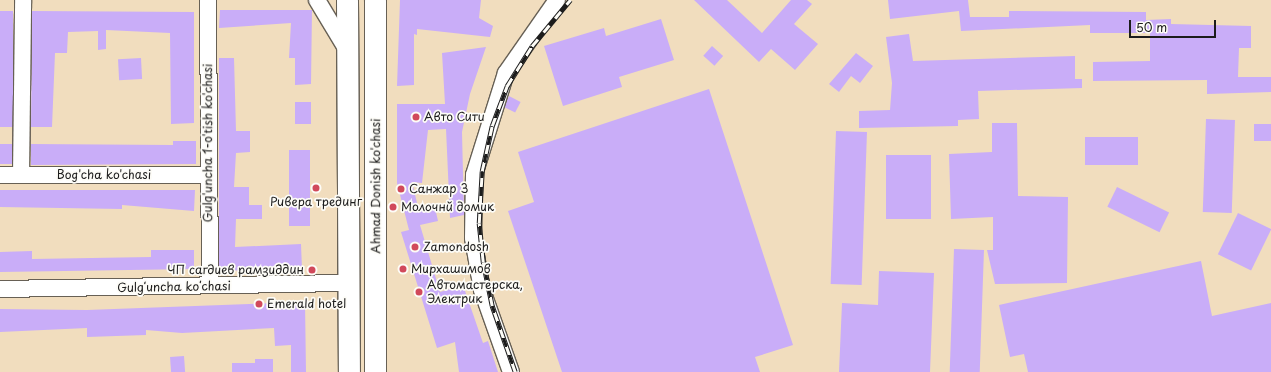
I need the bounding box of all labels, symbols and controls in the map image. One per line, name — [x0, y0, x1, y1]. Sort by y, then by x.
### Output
scale bar — [1131, 12, 1218, 38]
text: 50 m — [1136, 18, 1167, 36]
street label: Gulg'uncha 1-o'tish ko'chasi — [201, 64, 215, 222]
place label: Авто Сити — [424, 110, 485, 124]
marker: Авто Сити — [411, 112, 421, 122]
street label: Ahmad Donish ko'chasi — [369, 118, 383, 254]
street label: Bog'cha ko'chasi — [57, 168, 151, 182]
place label: Санжар 3 — [409, 182, 469, 196]
marker: Ривера трединг — [311, 183, 321, 193]
marker: Санжар 3 — [396, 184, 406, 194]
place label: Ривера трединг — [270, 195, 362, 209]
place label: Молочнй домик — [401, 200, 494, 214]
marker: Молочнй домик — [388, 202, 398, 212]
place label: Zamondosh — [423, 240, 489, 254]
marker: Zamondosh — [410, 242, 420, 252]
place label: Мирхашимов — [411, 262, 491, 276]
place label: ЧП сагдиев рамзиддин — [166, 263, 304, 277]
marker: Мирхашимов — [398, 264, 408, 274]
marker: ЧП сагдиев рамзиддин — [307, 265, 317, 275]
place label: Автомастерска, Электрик — [427, 278, 523, 306]
street label: Gulgʻuncha koʻchasi — [117, 279, 231, 295]
marker: Автомастерска, Электрик — [414, 287, 424, 297]
place label: Emerald hotel — [267, 297, 347, 311]
marker: Emerald hotel — [254, 299, 264, 309]

